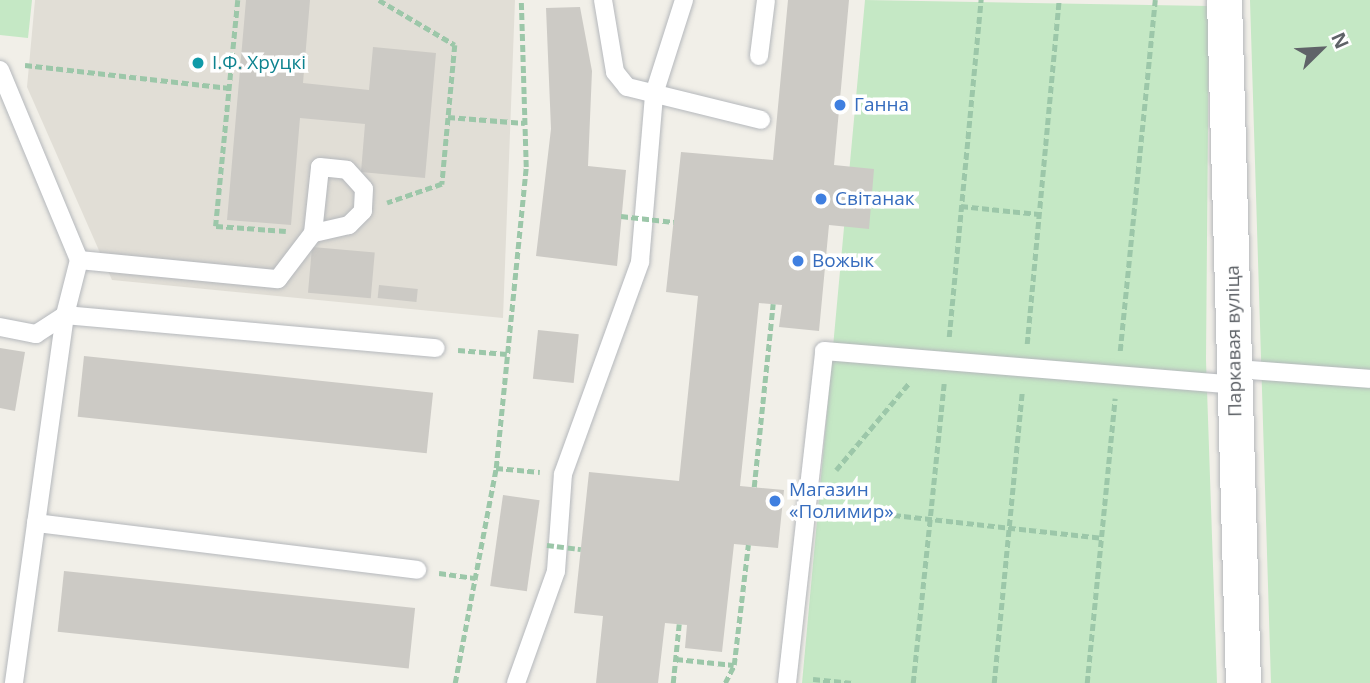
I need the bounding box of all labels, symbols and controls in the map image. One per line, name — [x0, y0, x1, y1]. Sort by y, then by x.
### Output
north arrow — [1286, 14, 1356, 84]
text: N — [1325, 28, 1355, 53]
place label: І.Ф. Хруцкі — [212, 52, 306, 74]
marker: І.Ф. Хруцкі — [190, 55, 206, 71]
place label: Ганна — [854, 94, 909, 116]
marker: Ганна — [832, 97, 848, 113]
place label: Світанак — [835, 188, 915, 210]
marker: Світанак — [813, 191, 829, 207]
place label: Вожык — [812, 250, 874, 272]
marker: Вожык — [790, 253, 806, 269]
street label: Паркавая вуліца — [1221, 265, 1247, 417]
place label: Магазин «Полимир» — [789, 479, 894, 523]
marker: Магазин «Полимир» — [767, 493, 783, 509]

